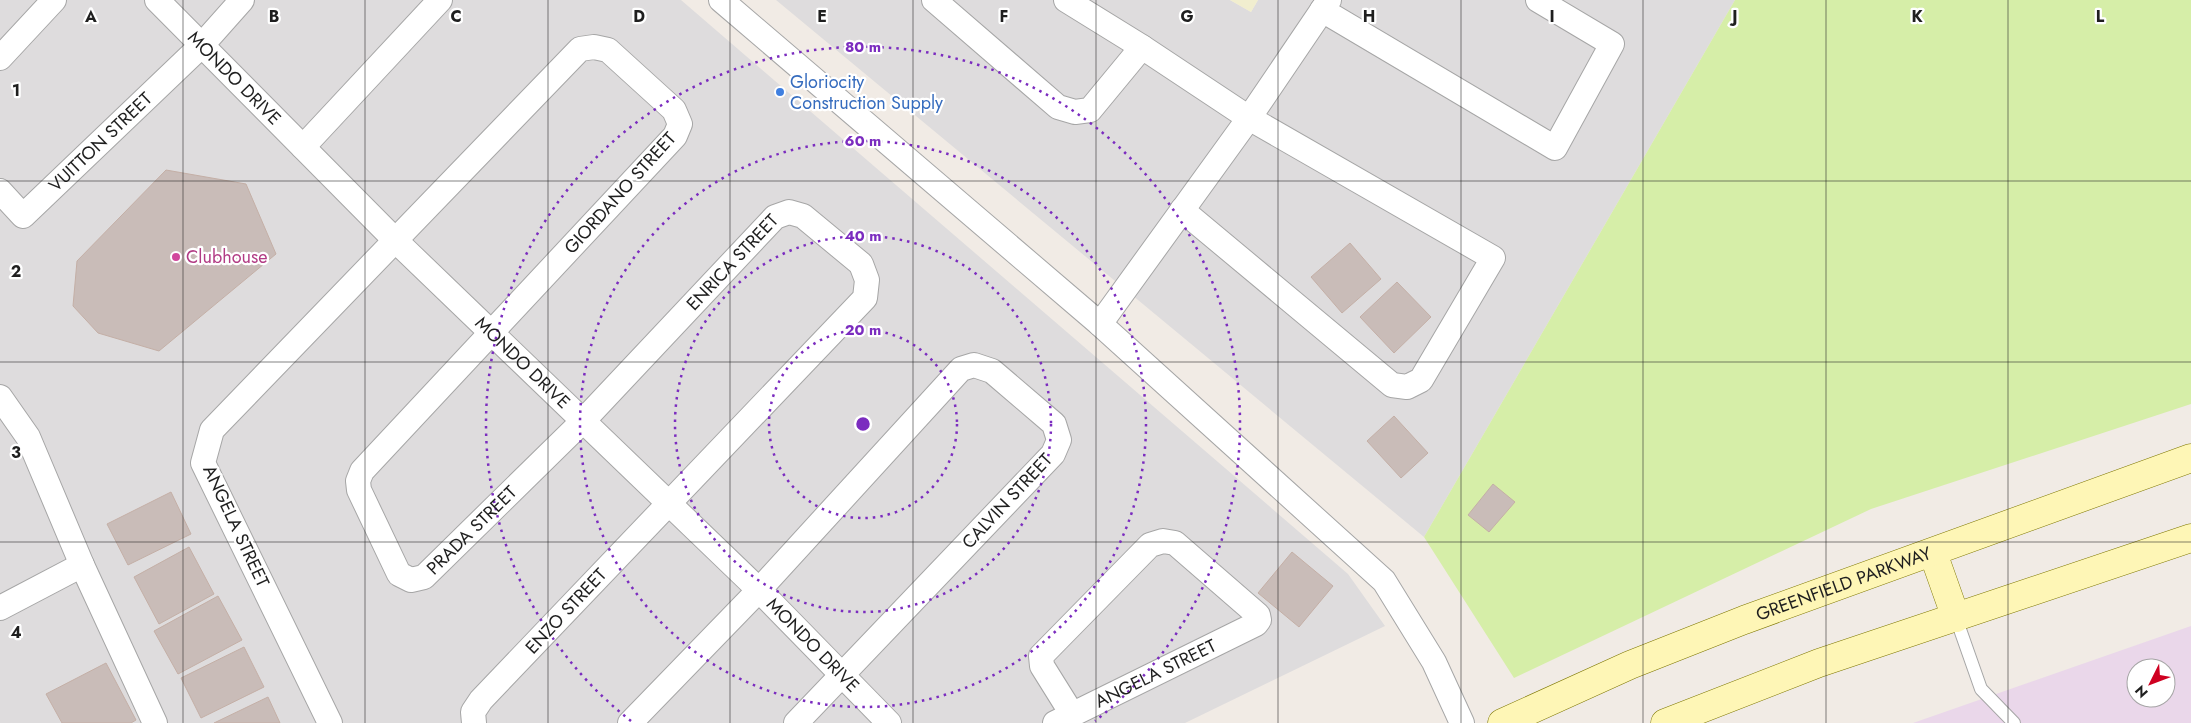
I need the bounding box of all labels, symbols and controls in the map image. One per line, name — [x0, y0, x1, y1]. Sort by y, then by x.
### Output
text: A — [84, 5, 97, 28]
text: B — [269, 5, 279, 28]
text: C — [450, 5, 462, 28]
text: D — [633, 5, 645, 28]
text: E — [817, 5, 827, 28]
text: F — [1000, 5, 1008, 28]
text: G — [1180, 5, 1194, 28]
text: H — [1363, 5, 1375, 28]
text: I — [1549, 5, 1555, 28]
text: J — [1729, 5, 1738, 28]
text: K — [1911, 5, 1923, 28]
text: L — [2096, 5, 2105, 28]
street label: MONDO DRIVE — [182, 25, 287, 131]
text: 80 m — [845, 36, 881, 58]
place label: Gloriocity Construction Supply — [790, 69, 943, 116]
text: 1 — [12, 79, 20, 102]
street label: VUITTON STREET — [43, 86, 158, 198]
marker: Gloriocity Construction Supply — [774, 86, 786, 98]
street label: GIORDANO STREET — [558, 126, 682, 260]
text: 60 m — [845, 130, 881, 152]
street label: ENRICA STREET — [680, 208, 785, 316]
text: 40 m — [844, 225, 882, 247]
place label: Clubhouse — [186, 244, 267, 270]
marker: Clubhouse — [170, 251, 182, 263]
text: 2 — [11, 260, 21, 283]
street label: MONDO DRIVE — [469, 311, 576, 415]
text: 20 m — [845, 319, 881, 341]
centre of rings — [854, 415, 872, 433]
text: 3 — [11, 441, 21, 464]
street label: CALVIN STREET — [956, 447, 1059, 555]
street label: ANGELA STREET — [196, 461, 276, 592]
street label: PRADA STREET — [421, 479, 523, 581]
street label: GREENFIELD PARKWAY — [1752, 540, 1936, 628]
street label: ENZO STREET — [519, 562, 613, 660]
street label: MONDO DRIVE — [760, 592, 865, 698]
text: 4 — [10, 621, 22, 644]
street label: ANGELA STREET — [1090, 632, 1221, 714]
north arrow — [2126, 658, 2176, 708]
text: N — [2130, 681, 2152, 703]

